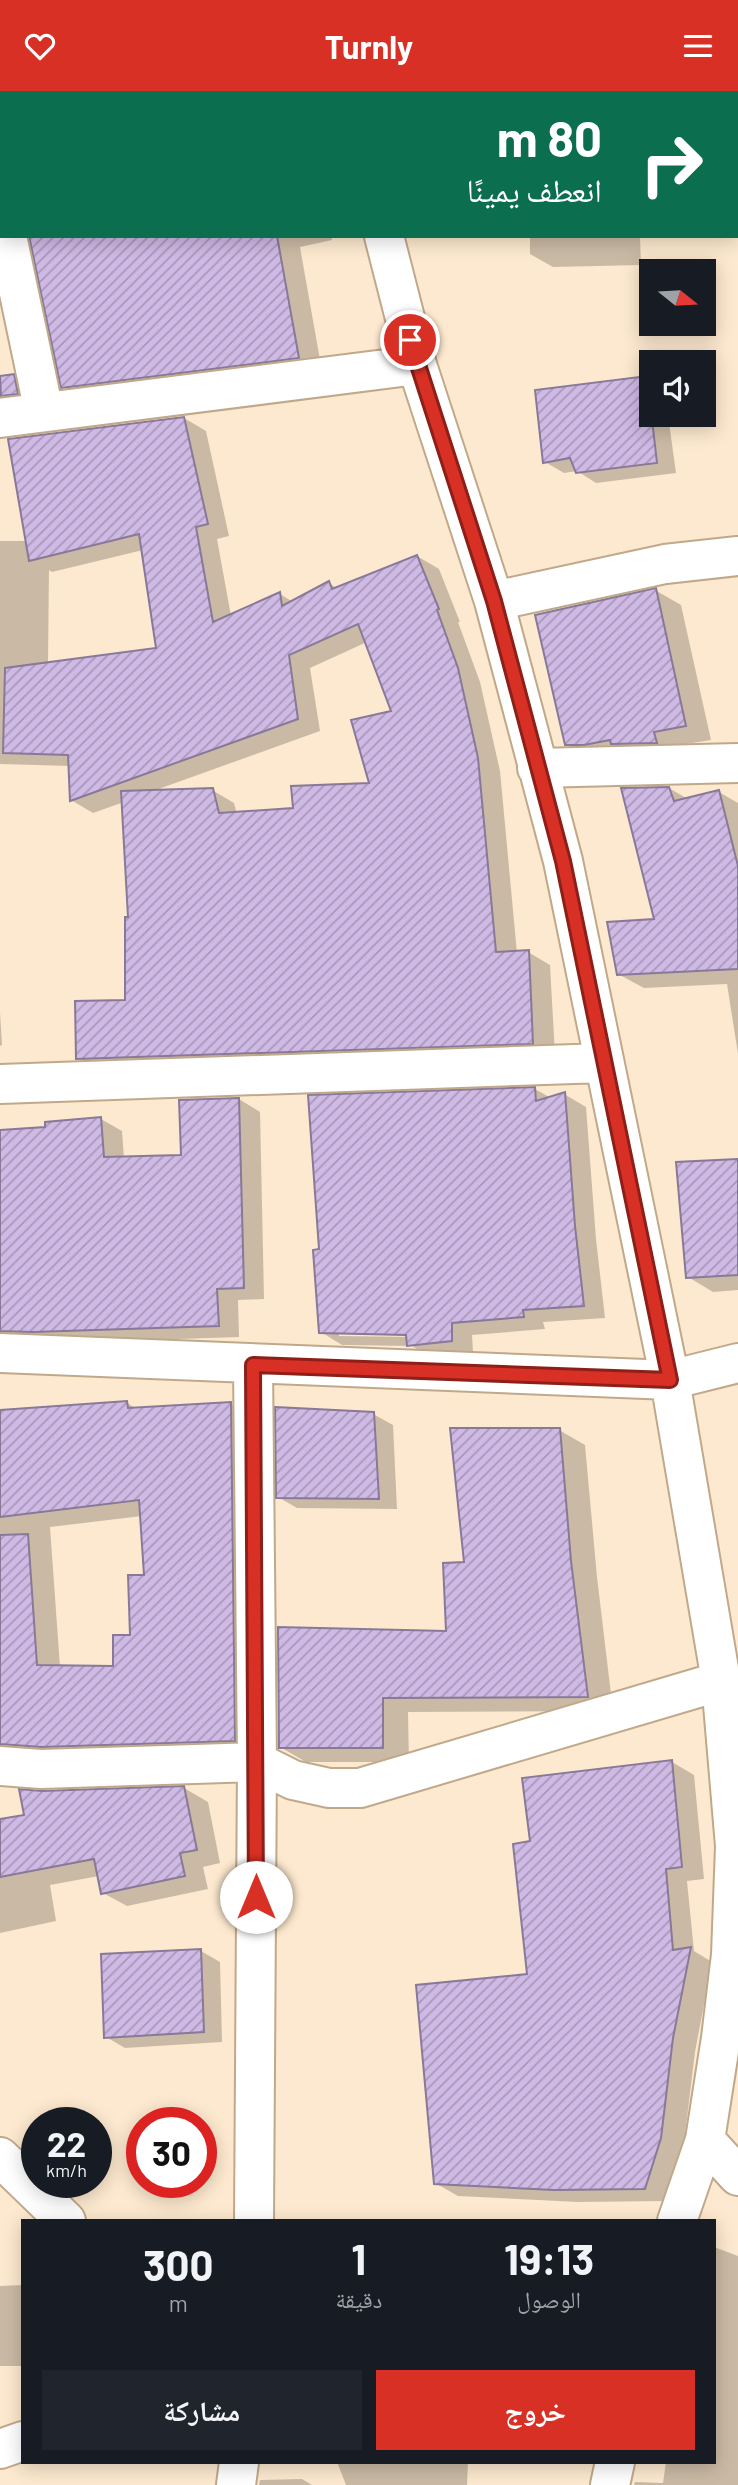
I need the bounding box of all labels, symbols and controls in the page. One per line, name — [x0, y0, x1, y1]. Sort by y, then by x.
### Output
icon: heart — [21, 27, 59, 65]
text: Turnly — [325, 27, 413, 65]
icon: menu — [679, 27, 717, 65]
text: 80 m — [497, 108, 602, 167]
icon: right — [626, 119, 717, 210]
text: انعطف يمينًا — [467, 170, 602, 208]
north arrow — [639, 259, 716, 336]
map controls — [639, 259, 716, 427]
pin — [380, 310, 440, 370]
icon: arrive — [391, 321, 429, 359]
button: sound — [639, 350, 716, 427]
position arrow — [219, 1860, 293, 1934]
speed limit sign: 30 — [126, 2107, 217, 2198]
text: 22 — [47, 2122, 86, 2164]
text: km/h — [46, 2159, 87, 2181]
text: 1 — [351, 2233, 366, 2283]
text: 19:13 — [504, 2233, 594, 2283]
text: 300 — [143, 2239, 214, 2289]
text: دقيقة — [335, 2285, 382, 2313]
text: الوصول — [517, 2285, 581, 2313]
text: m — [169, 2289, 188, 2317]
button: مشاركة — [42, 2370, 362, 2450]
button: خروج — [376, 2370, 695, 2450]

